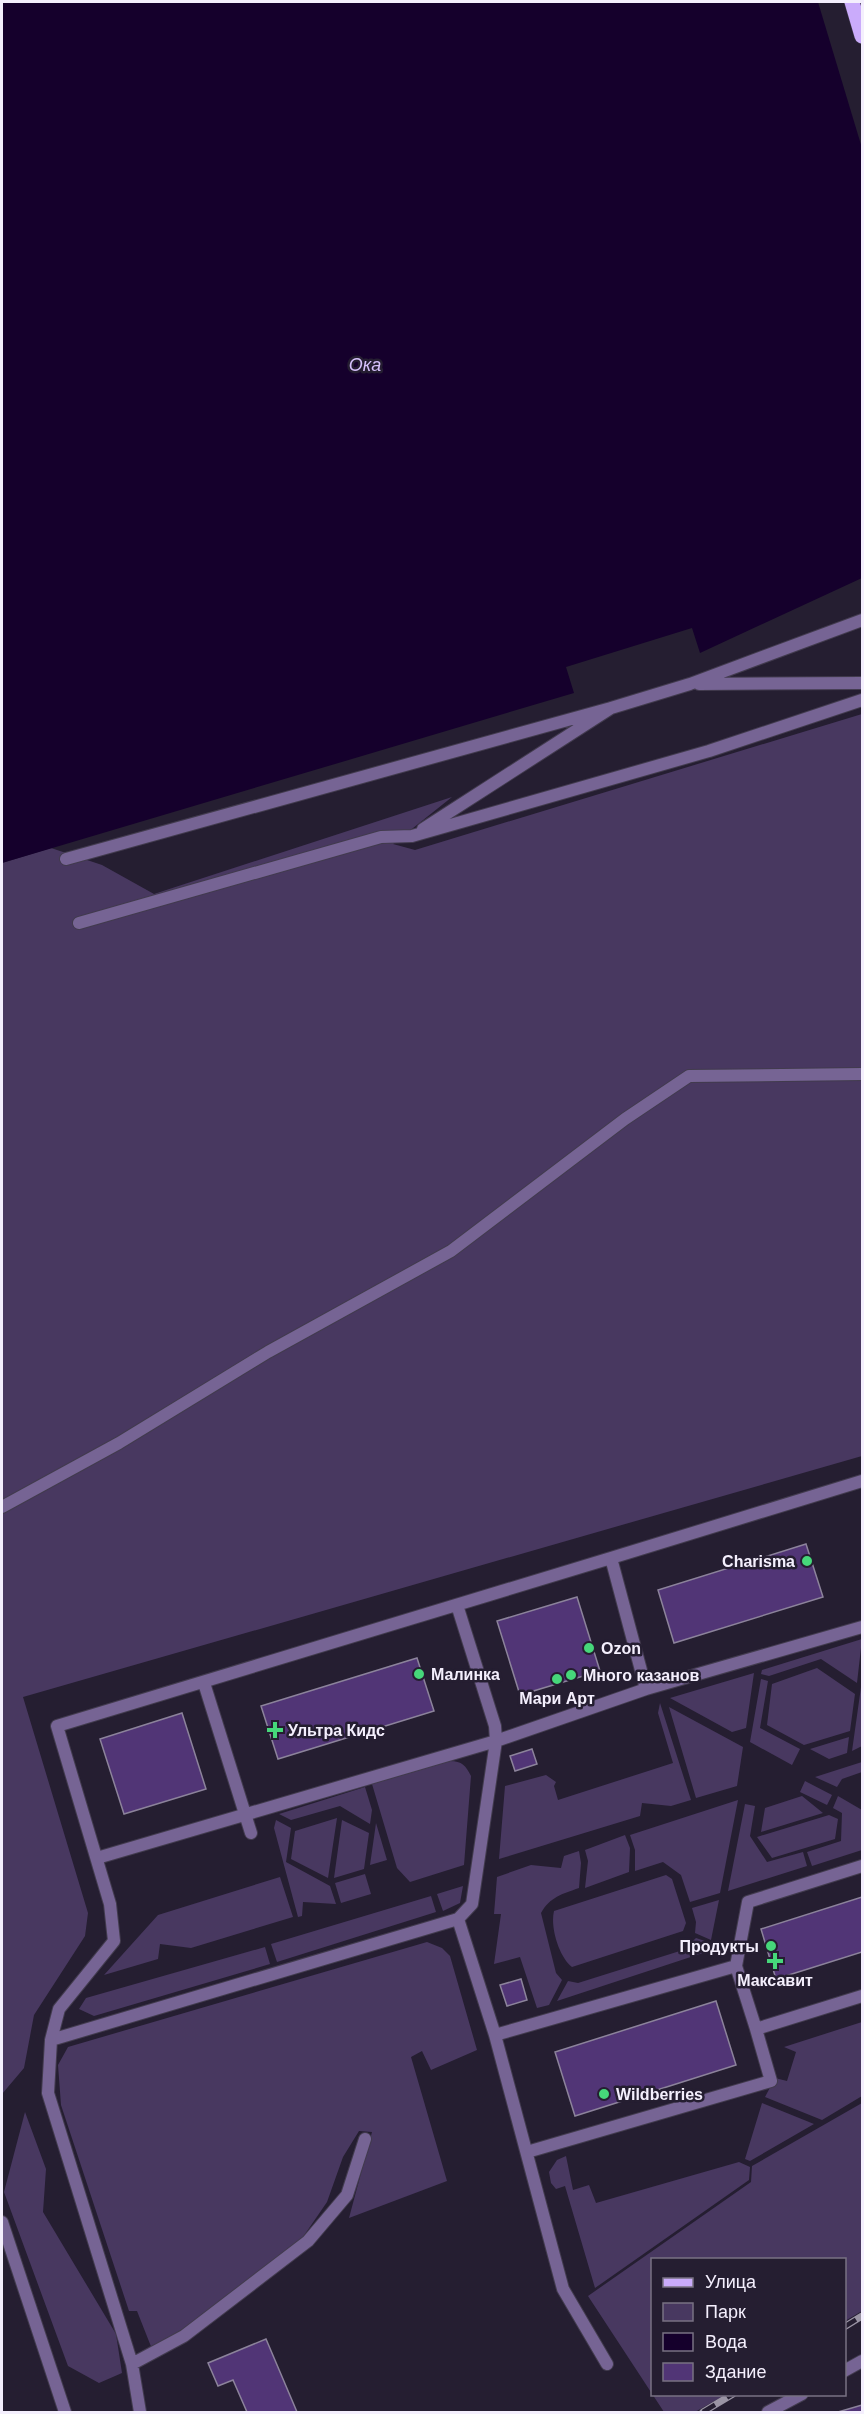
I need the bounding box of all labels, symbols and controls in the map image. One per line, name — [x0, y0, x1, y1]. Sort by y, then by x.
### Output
water label: Ока — [349, 355, 381, 375]
place label: Charisma — [722, 1553, 795, 1570]
marker: Charisma — [800, 1554, 814, 1568]
place label: Ozon — [601, 1640, 641, 1657]
marker: Ozon — [582, 1641, 596, 1655]
place label: Малинка — [431, 1666, 500, 1683]
marker: Малинка — [412, 1667, 426, 1681]
place label: Много казанов — [583, 1667, 700, 1684]
marker: Много казанов — [564, 1668, 578, 1682]
marker: Мари Арт — [550, 1672, 564, 1686]
place label: Мари Арт — [519, 1690, 595, 1707]
marker: Ультра Кидс — [266, 1721, 284, 1739]
place label: Ультра Кидс — [288, 1722, 385, 1739]
place label: Продукты — [679, 1938, 759, 1955]
marker: Продукты — [764, 1939, 778, 1953]
marker: Максавит — [768, 1954, 782, 1968]
place label: Максавит — [737, 1972, 813, 1989]
place label: Wildberries — [616, 2086, 703, 2103]
marker: Wildberries — [597, 2087, 611, 2101]
legend — [651, 2258, 846, 2396]
text: Улица — [705, 2272, 757, 2292]
text: Парк — [705, 2302, 746, 2322]
text: Вода — [705, 2332, 748, 2352]
text: Здание — [705, 2362, 766, 2382]

